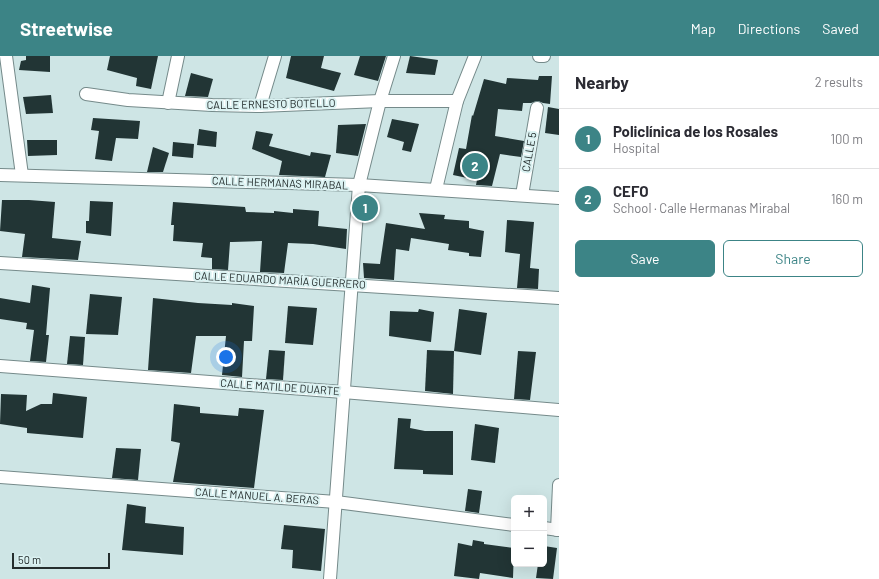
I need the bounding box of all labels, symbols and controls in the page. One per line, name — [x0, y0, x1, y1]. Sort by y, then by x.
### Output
text: Streetwise — [20, 17, 113, 40]
text: Map — [691, 20, 716, 37]
text: Directions — [738, 20, 800, 37]
text: Saved — [822, 20, 859, 37]
text: Nearby — [575, 72, 629, 92]
text: 2 results — [815, 74, 863, 90]
street label: CALLE ERNESTO BOTELLO — [206, 96, 336, 111]
text: Policlínica de los Rosales — [613, 122, 778, 140]
street label: CALLE 5 — [519, 131, 538, 173]
text: 1 — [586, 131, 590, 147]
text: 100 m — [830, 131, 863, 147]
text: Hospital — [613, 140, 660, 156]
pin: 2 — [462, 151, 488, 181]
street label: CALLE HERMANAS MIRABAL — [212, 174, 348, 191]
text: CEFO — [613, 182, 649, 200]
text: 2 — [584, 191, 592, 207]
text: 160 m — [831, 191, 863, 207]
pin: 1 — [352, 193, 378, 223]
text: School · Calle Hermanas Mirabal — [613, 200, 790, 216]
button: Save — [575, 240, 715, 277]
button: Share — [723, 240, 863, 277]
street label: CALLE EDUARDO MARÍA GUERRERO — [194, 269, 366, 290]
your location — [216, 347, 236, 367]
street label: CALLE MATILDE DUARTE — [220, 376, 341, 397]
street label: CALLE MANUEL A. BERAS — [195, 485, 319, 506]
map controls — [511, 495, 547, 567]
button: + — [511, 495, 547, 531]
button: − — [511, 531, 547, 567]
scale bar — [12, 551, 110, 570]
text: 50 m — [18, 553, 41, 566]

